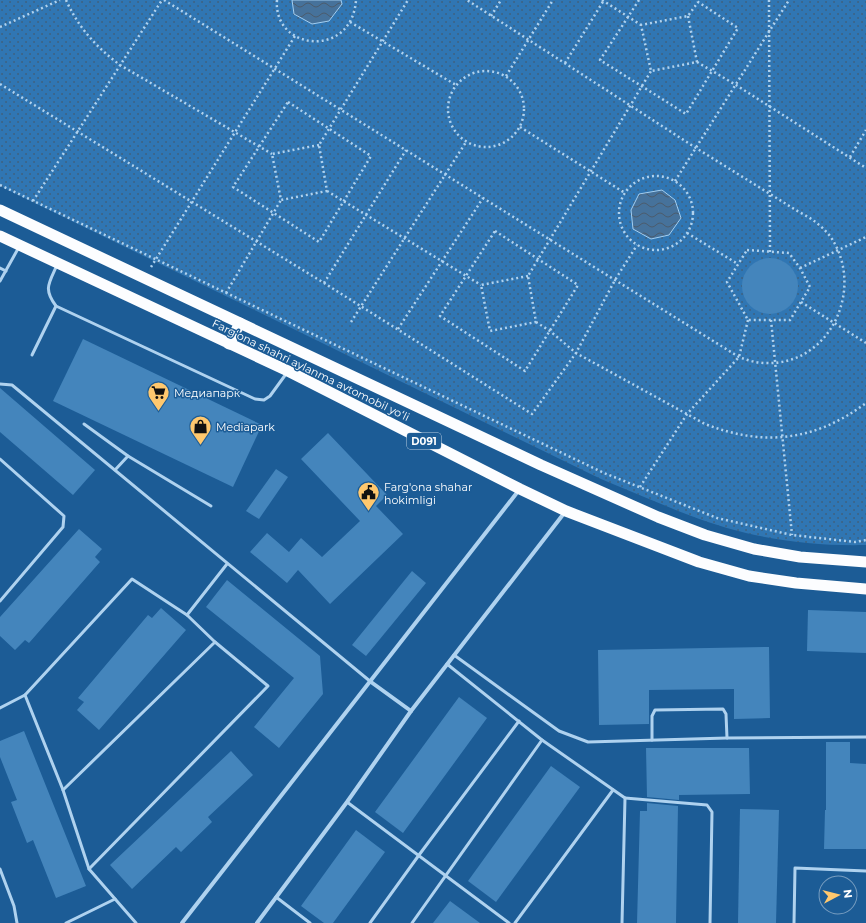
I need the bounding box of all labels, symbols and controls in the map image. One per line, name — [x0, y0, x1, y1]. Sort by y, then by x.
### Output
street label: Fargʻona shahri aylanma avtomobil yoʻli — [210, 316, 412, 424]
supermarket icon: Медиапарк — [145, 380, 171, 413]
place label: Медиапарк — [174, 386, 241, 400]
shop icon: Mediapark — [188, 414, 214, 447]
place label: Mediapark — [216, 420, 275, 434]
road number: D091 — [407, 433, 441, 449]
public building icon: Farg'ona shahar hokimligi — [355, 480, 381, 513]
place label: Farg'ona shahar hokimligi — [384, 480, 472, 507]
north arrow — [818, 875, 858, 915]
text: N — [840, 889, 855, 899]

